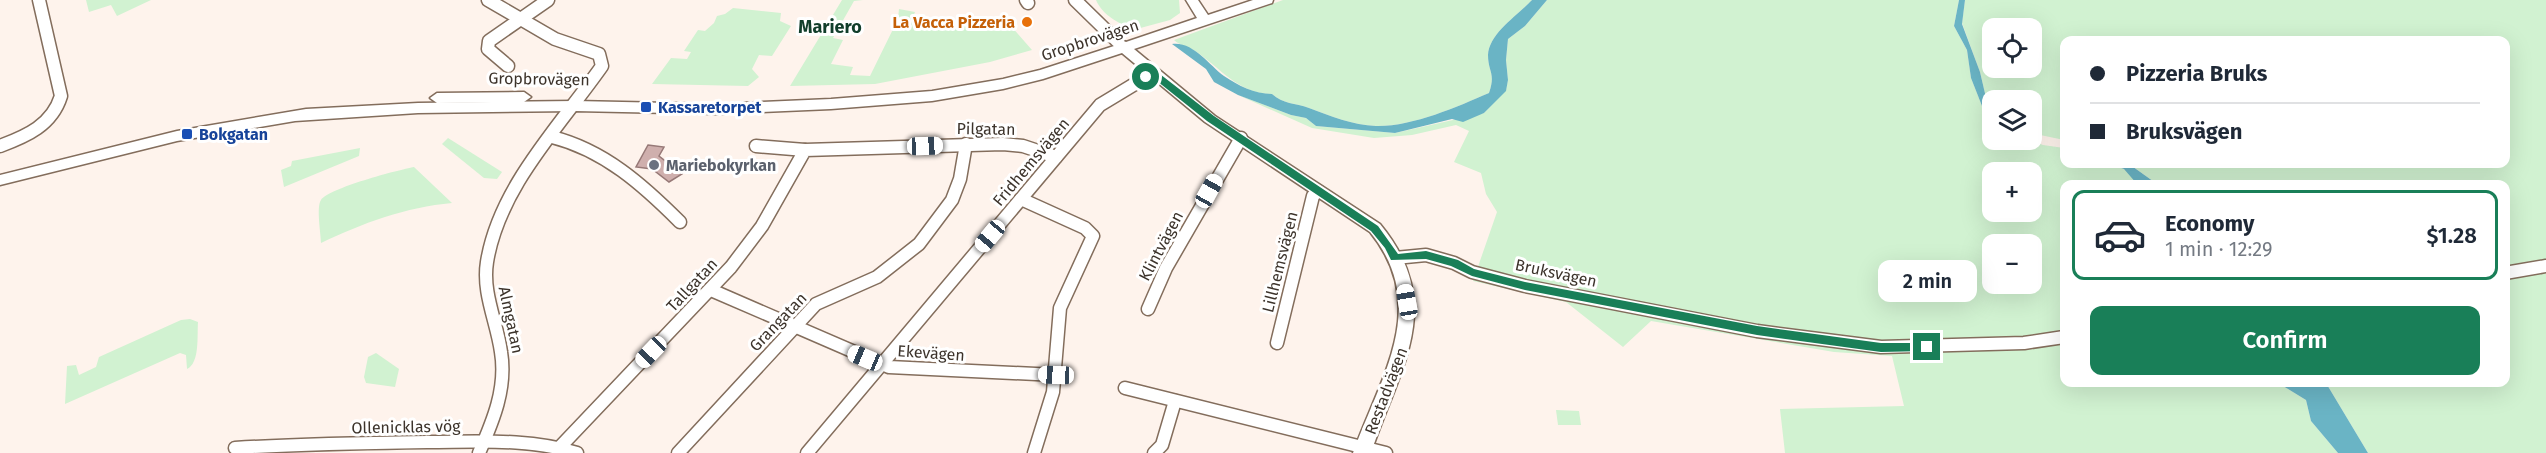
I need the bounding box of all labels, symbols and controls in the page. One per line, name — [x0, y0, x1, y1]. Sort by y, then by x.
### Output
place label: La Vacca Pizzeria — [893, 13, 1015, 32]
marker: La Vacca Pizzeria — [1020, 15, 1034, 29]
street label: Gropbrovägen — [1039, 15, 1141, 65]
district label: Mariero — [798, 16, 862, 38]
map controls — [1982, 18, 2042, 294]
button: locate — [1982, 18, 2042, 78]
text: Pizzeria Bruks — [2126, 60, 2267, 87]
route start — [1132, 63, 1159, 90]
street label: Gropbrovägen — [488, 69, 590, 89]
button: layers — [1982, 90, 2042, 150]
place label: Kassaretorpet — [658, 98, 762, 117]
marker: Kassaretorpet — [639, 100, 653, 114]
street label: Fridhemsvägen — [989, 114, 1073, 210]
text: Bruksvägen — [2126, 118, 2242, 145]
street label: Pilgatan — [956, 119, 1016, 139]
place label: Bokgatan — [199, 125, 268, 144]
marker: Bokgatan — [180, 127, 194, 141]
car — [907, 136, 943, 156]
place label: Mariebokyrkan — [666, 156, 776, 175]
marker: Mariebokyrkan — [647, 158, 661, 172]
button: + — [1982, 162, 2042, 222]
car — [1192, 171, 1226, 211]
street label: Klintvägen — [1135, 208, 1187, 284]
icon: car — [2093, 208, 2147, 262]
street label: Lillhemsvägen — [1258, 210, 1302, 314]
text: Economy — [2165, 210, 2254, 237]
car — [972, 216, 1008, 256]
text: $1.28 — [2427, 222, 2477, 249]
button: − — [1982, 234, 2042, 294]
text: 1 min · 12:29 — [2165, 237, 2272, 261]
street label: Tallgatan — [663, 254, 721, 316]
street label: Bruksvägen — [1514, 255, 1598, 291]
callout: 2 min — [1878, 260, 1976, 302]
text: 2 min — [1903, 269, 1952, 293]
car — [1395, 283, 1419, 321]
street label: Almgatan — [495, 285, 527, 355]
street label: Grangatan — [745, 289, 811, 355]
button: Confirm — [2090, 306, 2480, 375]
car — [632, 333, 670, 371]
route end — [1913, 333, 1940, 360]
street label: Ekevägen — [897, 341, 965, 365]
car — [845, 343, 885, 373]
street label: Restadvägen — [1361, 345, 1411, 437]
car — [1038, 365, 1074, 385]
street label: Ollenicklas vög — [351, 417, 461, 437]

